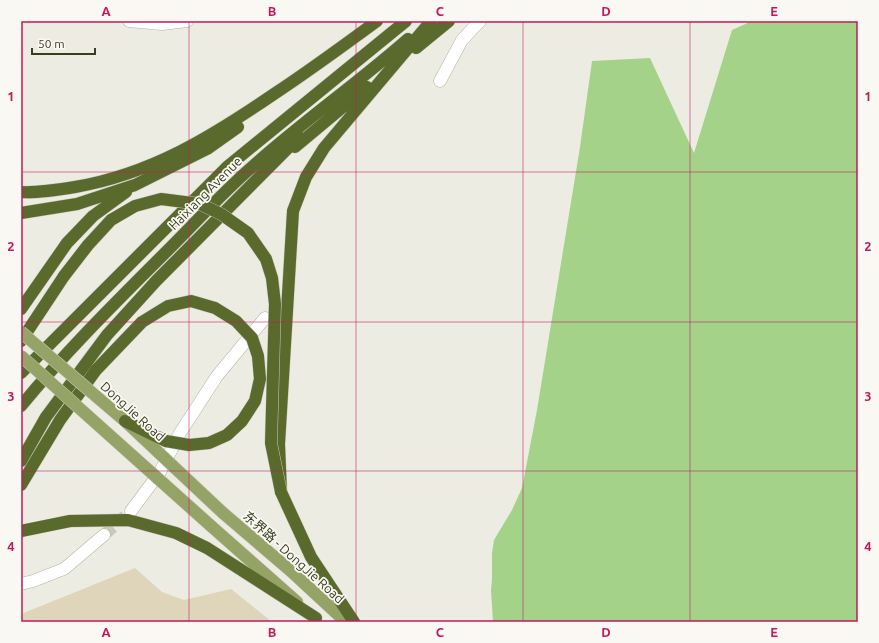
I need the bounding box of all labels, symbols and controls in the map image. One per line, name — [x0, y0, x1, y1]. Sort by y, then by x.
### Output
text: A — [101, 4, 111, 18]
text: B — [268, 4, 277, 18]
text: C — [436, 4, 445, 18]
text: D — [601, 4, 611, 18]
text: E — [770, 4, 778, 18]
scale bar — [32, 30, 95, 56]
text: 50 m — [38, 37, 65, 50]
text: 1 — [7, 89, 15, 103]
text: 1 — [864, 89, 872, 103]
street label: Haixiang Avenue — [166, 154, 244, 232]
text: 2 — [7, 239, 15, 253]
text: 2 — [864, 239, 872, 253]
street label: DongJie Road — [98, 379, 168, 443]
text: 3 — [7, 389, 15, 403]
text: 3 — [864, 389, 872, 403]
street label: 东界路 - DongJie Road — [241, 508, 347, 606]
text: 4 — [7, 539, 15, 553]
text: 4 — [864, 539, 872, 553]
text: A — [101, 625, 111, 639]
text: B — [268, 625, 277, 639]
text: C — [436, 625, 445, 639]
text: D — [601, 625, 611, 639]
text: E — [770, 625, 778, 639]

